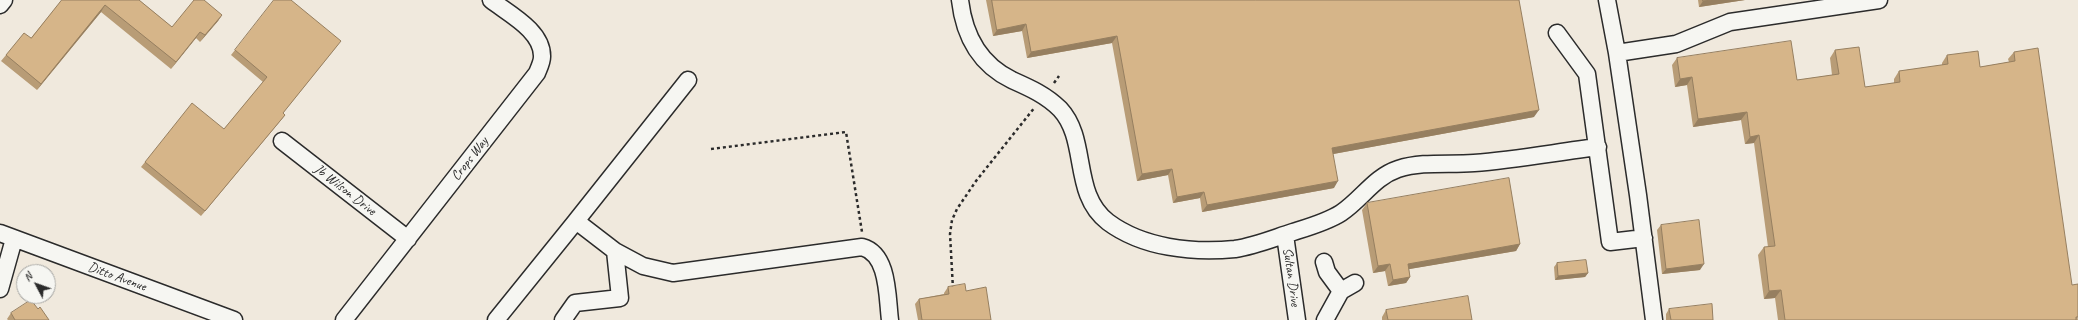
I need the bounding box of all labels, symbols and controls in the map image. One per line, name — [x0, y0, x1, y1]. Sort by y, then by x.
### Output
street label: Crops Way — [448, 134, 492, 184]
street label: Jb Wilson Drive — [311, 161, 379, 219]
street label: Sultan Drive — [1279, 246, 1303, 308]
street label: Ditto Avenue — [86, 259, 148, 295]
north arrow — [16, 264, 56, 304]
text: N — [20, 270, 35, 284]

